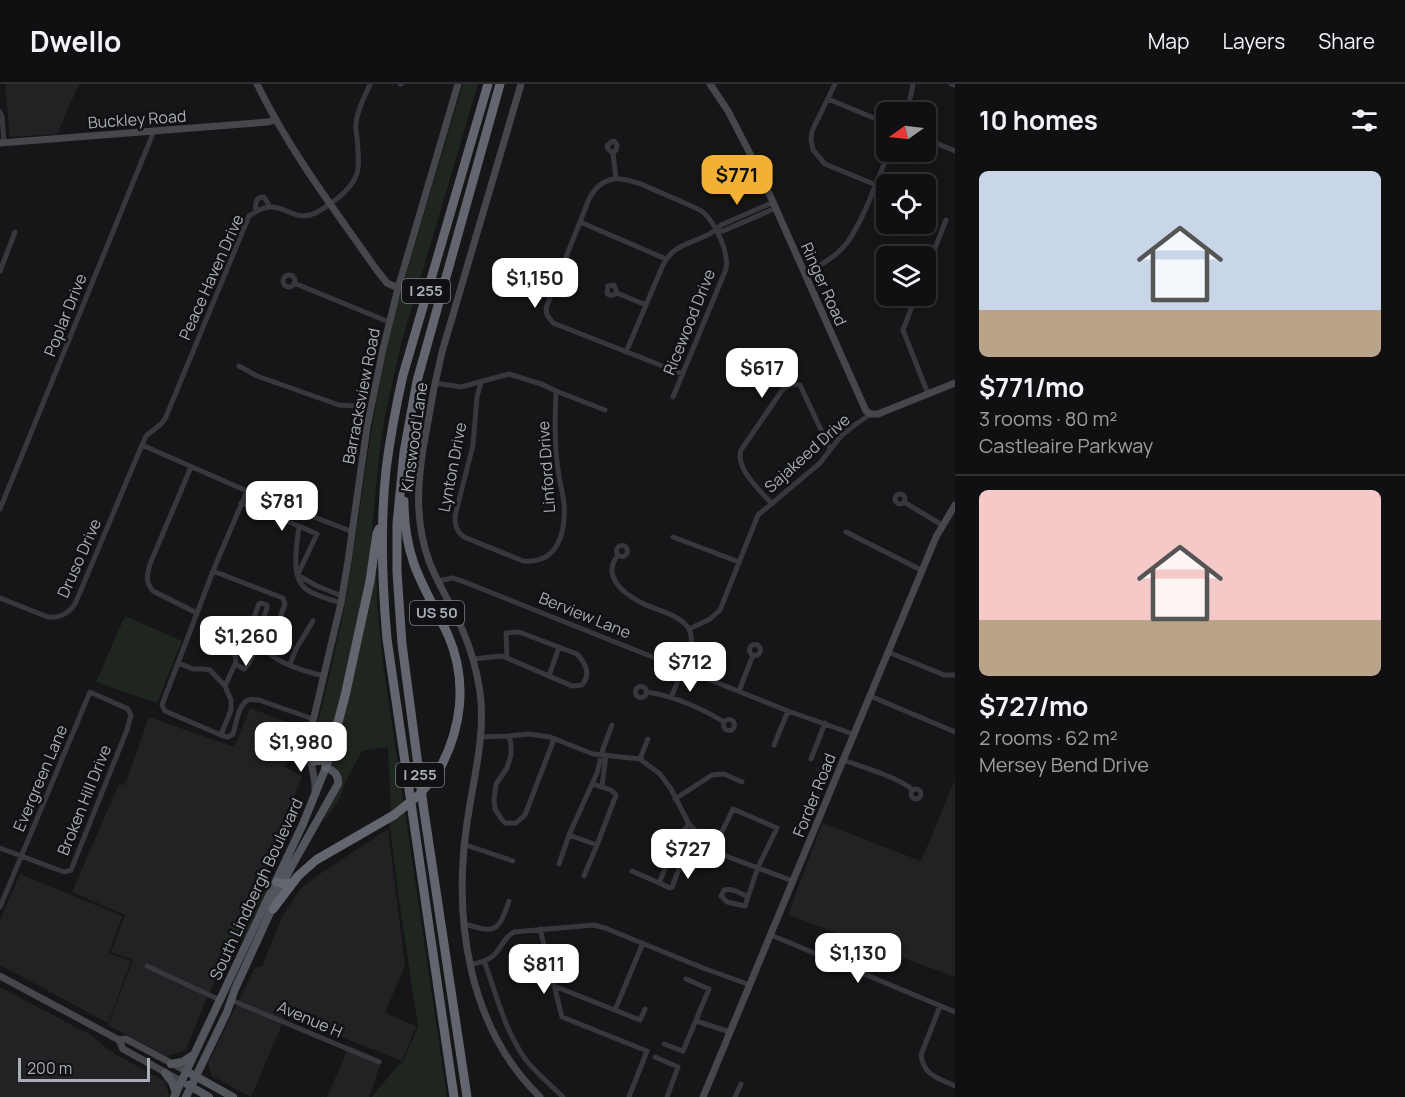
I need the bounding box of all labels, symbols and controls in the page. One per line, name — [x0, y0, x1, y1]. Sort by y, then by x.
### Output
text: Dwello — [30, 22, 121, 60]
text: Map — [1148, 27, 1189, 55]
text: Layers — [1222, 27, 1285, 55]
text: Share — [1318, 27, 1375, 55]
north arrow — [876, 102, 936, 162]
map controls — [876, 102, 936, 306]
text: 10 homes — [979, 102, 1098, 138]
icon: filters — [1348, 104, 1381, 137]
street label: Buckley Road — [87, 105, 187, 133]
pin: $771 — [701, 155, 773, 206]
text: $771 — [716, 161, 758, 188]
button: locate — [876, 174, 936, 234]
icon: home — [1126, 210, 1234, 318]
street label: Peace Haven Drive — [173, 211, 249, 343]
street label: Ringer Road — [796, 239, 852, 329]
button: layers — [876, 246, 936, 306]
pin: $1,150 — [486, 258, 584, 309]
text: $1,150 — [506, 264, 564, 291]
street label: Ricewood Drive — [658, 266, 720, 378]
street label: Poplar Drive — [38, 270, 92, 360]
road number: I 255 — [402, 279, 450, 303]
street label: Barracksview Road — [337, 326, 385, 466]
pin: $617 — [726, 348, 798, 399]
text: $617 — [740, 354, 784, 381]
text: $771/mo — [979, 369, 1084, 405]
street label: Kinswood Lane — [395, 381, 433, 493]
text: 3 rooms · 80 m² — [979, 405, 1118, 432]
street label: Sajakeed Drive — [759, 409, 855, 497]
street label: Lynton Drive — [433, 420, 471, 514]
street label: Linford Drive — [532, 420, 560, 514]
text: Castleaire Parkway — [979, 432, 1153, 459]
pin: $781 — [246, 481, 318, 532]
text: $781 — [260, 487, 304, 514]
street label: Druso Drive — [52, 515, 106, 601]
icon: home — [1126, 529, 1234, 637]
street label: Berview Lane — [536, 587, 634, 643]
road number: US 50 — [410, 601, 464, 625]
pin: $1,260 — [197, 616, 295, 667]
text: $1,260 — [214, 622, 278, 649]
pin: $712 — [654, 642, 726, 693]
text: $712 — [668, 648, 712, 675]
text: $727/mo — [979, 688, 1088, 724]
street label: Evergreen Lane — [8, 721, 72, 835]
pin: $1,980 — [252, 722, 350, 773]
text: 2 rooms · 62 m² — [979, 724, 1118, 751]
text: $1,980 — [269, 728, 333, 755]
street label: Broken Hill Drive — [52, 742, 116, 858]
street label: Forder Road — [787, 750, 841, 840]
text: Mersey Bend Drive — [979, 751, 1149, 778]
road number: I 255 — [396, 763, 444, 787]
street label: South Lindbergh Boulevard — [204, 794, 308, 984]
pin: $727 — [652, 829, 724, 880]
text: $727 — [665, 835, 711, 862]
pin: $1,130 — [809, 933, 907, 984]
text: $1,130 — [829, 939, 887, 966]
pin: $811 — [508, 944, 580, 995]
text: $811 — [523, 950, 565, 977]
street label: Avenue H — [274, 995, 346, 1043]
scale bar — [18, 1055, 150, 1082]
text: 200 m — [27, 1057, 72, 1079]

